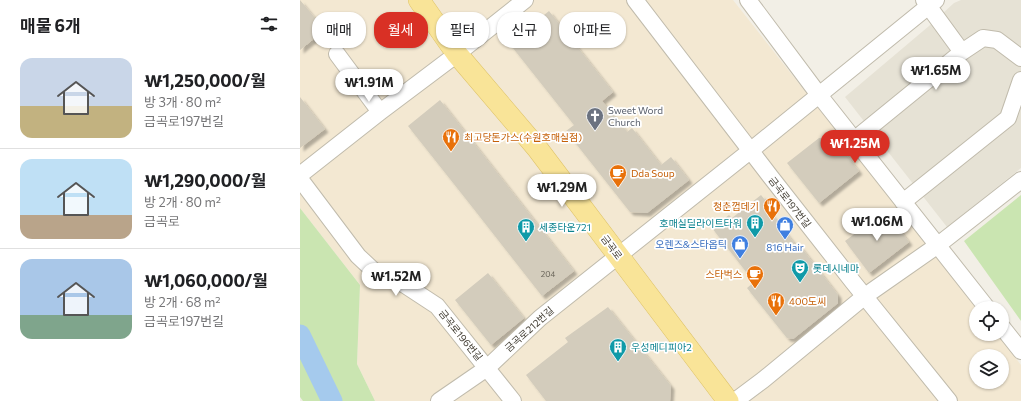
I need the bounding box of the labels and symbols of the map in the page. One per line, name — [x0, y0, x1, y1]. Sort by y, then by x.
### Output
pin: ₩1.65M — [903, 57, 969, 91]
pin: ₩1.91M — [336, 69, 402, 103]
place label: Sweet Word Church — [608, 104, 663, 128]
church icon: Sweet Word Church — [585, 106, 605, 131]
restaurant icon: 최고당돈가스(수원호매실점) — [441, 127, 461, 152]
pin: ₩1.25M — [822, 130, 888, 164]
place label: 최고당돈가스(수원호매실점) — [464, 131, 582, 143]
cafe icon: Dda Soup — [608, 163, 628, 188]
place label: Dda Soup — [631, 167, 675, 179]
pin: ₩1.29M — [529, 174, 595, 208]
street label: 금곡로197번길 — [766, 174, 814, 230]
restaurant icon: 청춘껍데기 — [762, 196, 782, 221]
place label: 청춘껍데기 — [713, 200, 759, 212]
pin: ₩1.06M — [844, 208, 910, 242]
building icon: 호매실딜라이트타워 — [745, 213, 765, 238]
shop icon: 816 Hair — [775, 215, 795, 240]
building icon: 세종타운721 — [516, 217, 536, 242]
place label: 호매실딜라이트타워 — [659, 217, 742, 229]
place label: 세종타운721 — [539, 221, 591, 233]
street label: 금곡로 — [599, 232, 625, 262]
shop icon: 오렌즈&스타옵틱 — [730, 234, 750, 259]
place label: 오렌즈&스타옵틱 — [655, 238, 727, 250]
place label: 816 Hair — [766, 241, 804, 253]
theatre icon: 롯데시네마 — [790, 258, 810, 283]
place label: 롯데시네마 — [813, 262, 860, 274]
pin: ₩1.52M — [363, 263, 429, 297]
cafe icon: 스타벅스 — [745, 264, 765, 289]
place label: 스타벅스 — [705, 268, 742, 280]
house number: 204 — [541, 269, 555, 279]
restaurant icon: 400도씨 — [766, 291, 786, 316]
place label: 400도씨 — [789, 295, 826, 307]
street label: 금곡로212번길 — [502, 304, 556, 354]
street label: 금곡로196번길 — [437, 307, 485, 363]
building icon: 우성메디피아2 — [608, 337, 628, 362]
place label: 우성메디피아2 — [631, 341, 692, 353]

